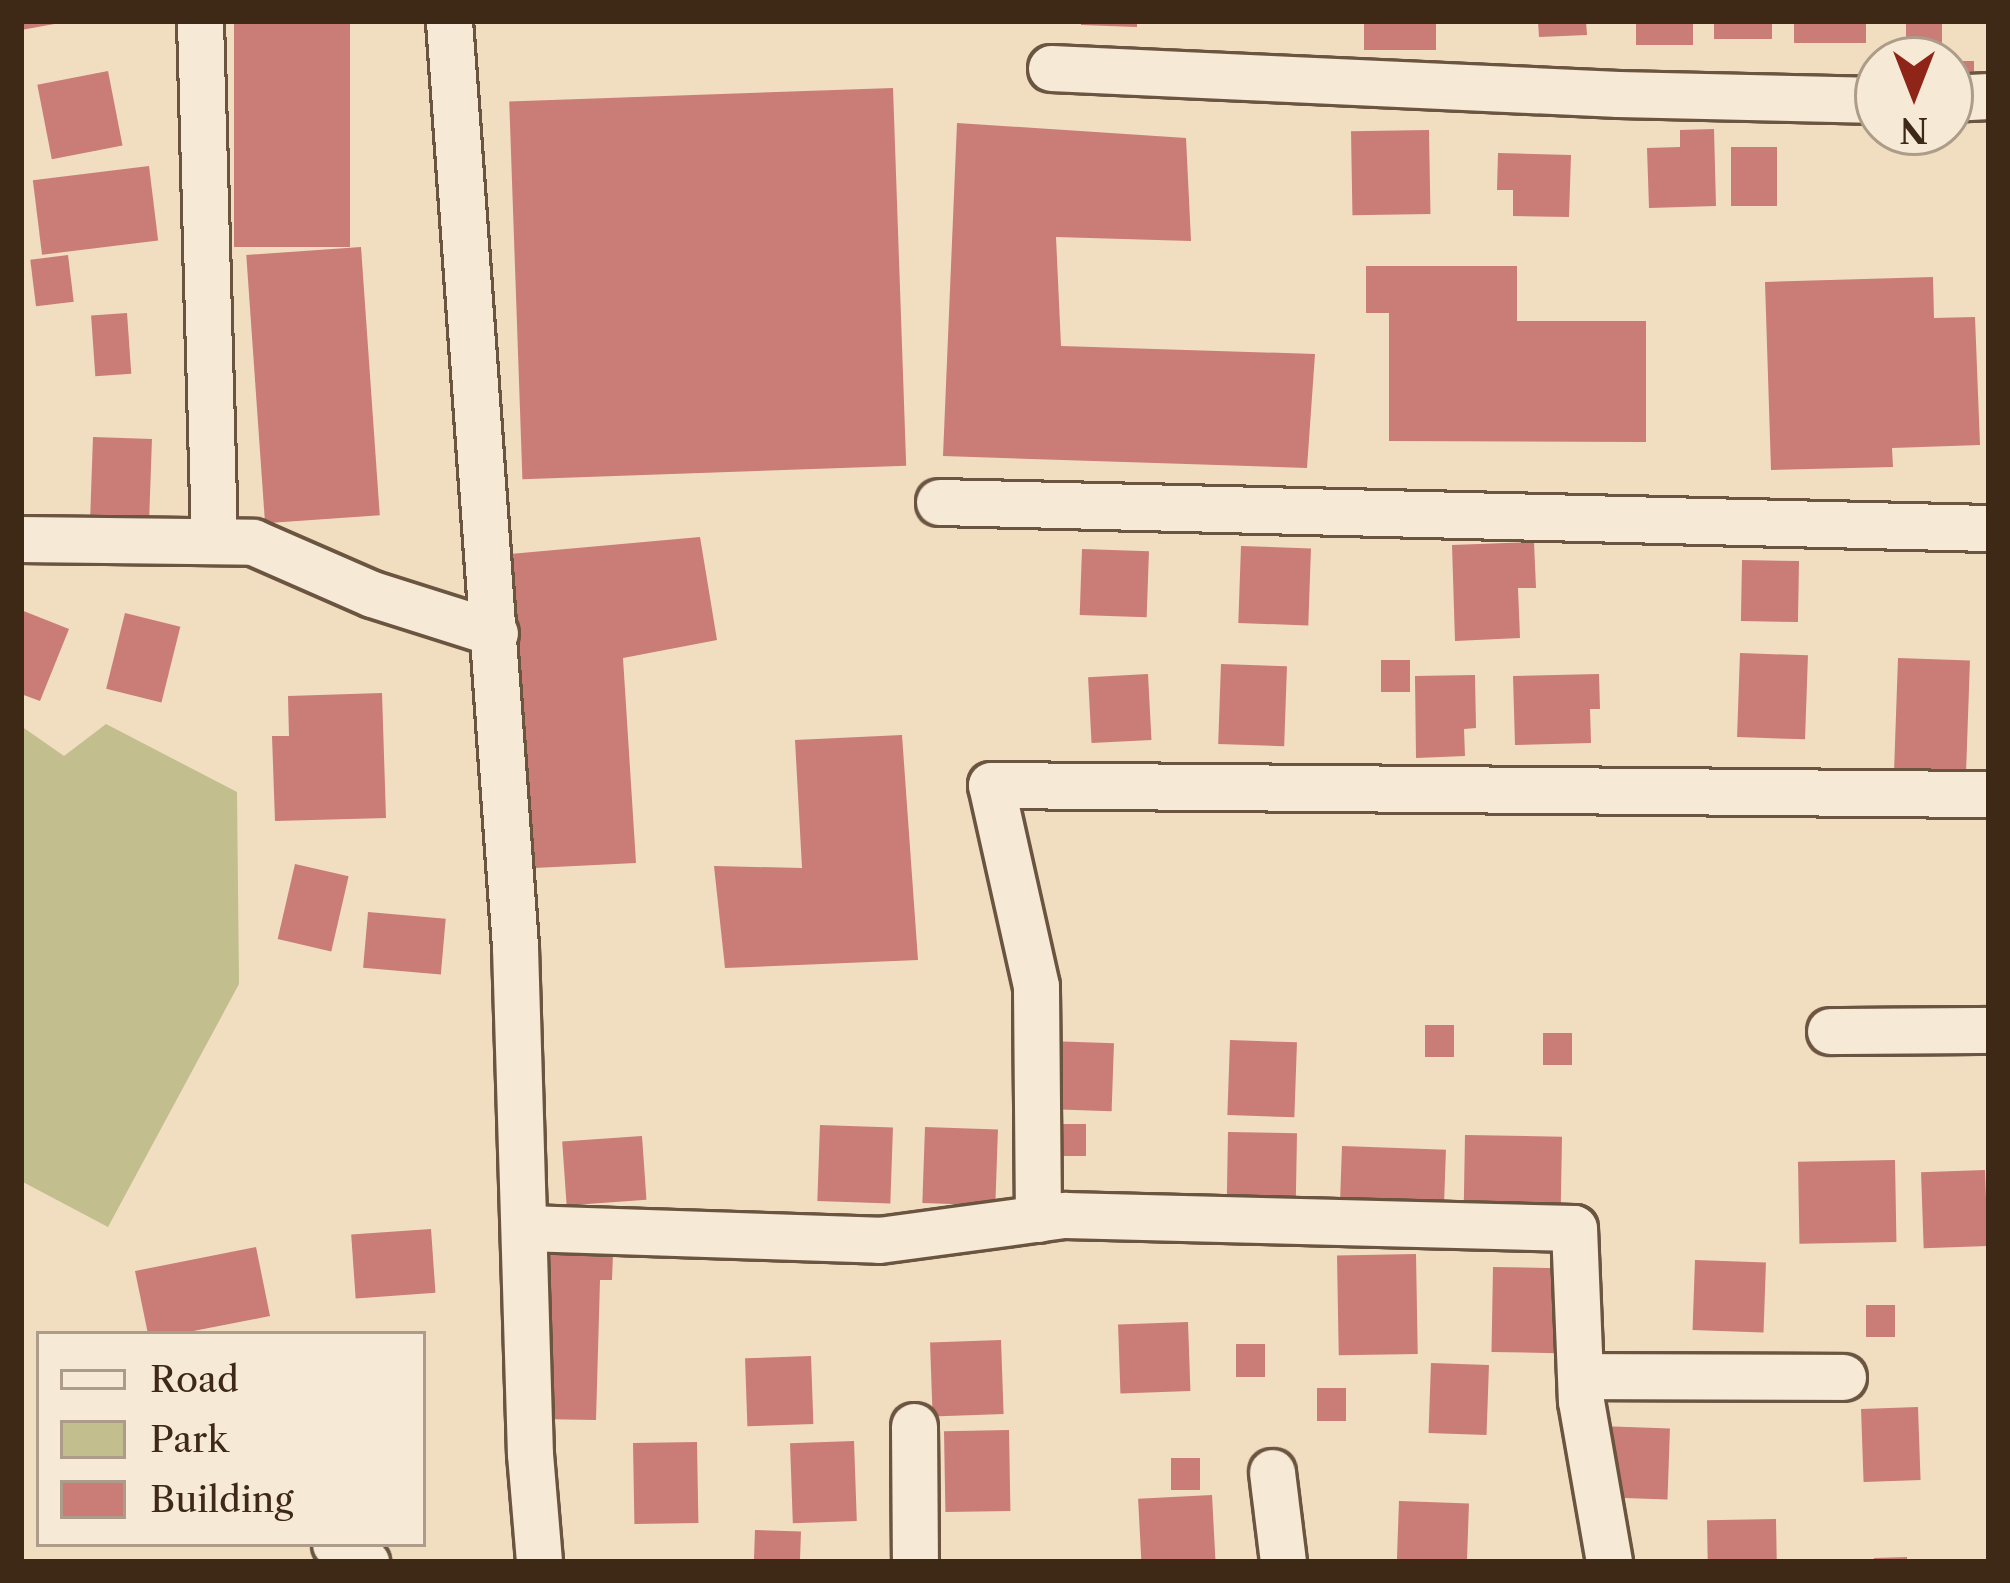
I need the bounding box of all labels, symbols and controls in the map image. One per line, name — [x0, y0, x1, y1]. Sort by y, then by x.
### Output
north arrow — [1854, 36, 1974, 156]
text: N — [1900, 109, 1928, 150]
legend — [36, 1331, 426, 1547]
text: Road — [150, 1357, 239, 1401]
text: Park — [150, 1417, 228, 1461]
text: Building — [150, 1477, 293, 1521]

